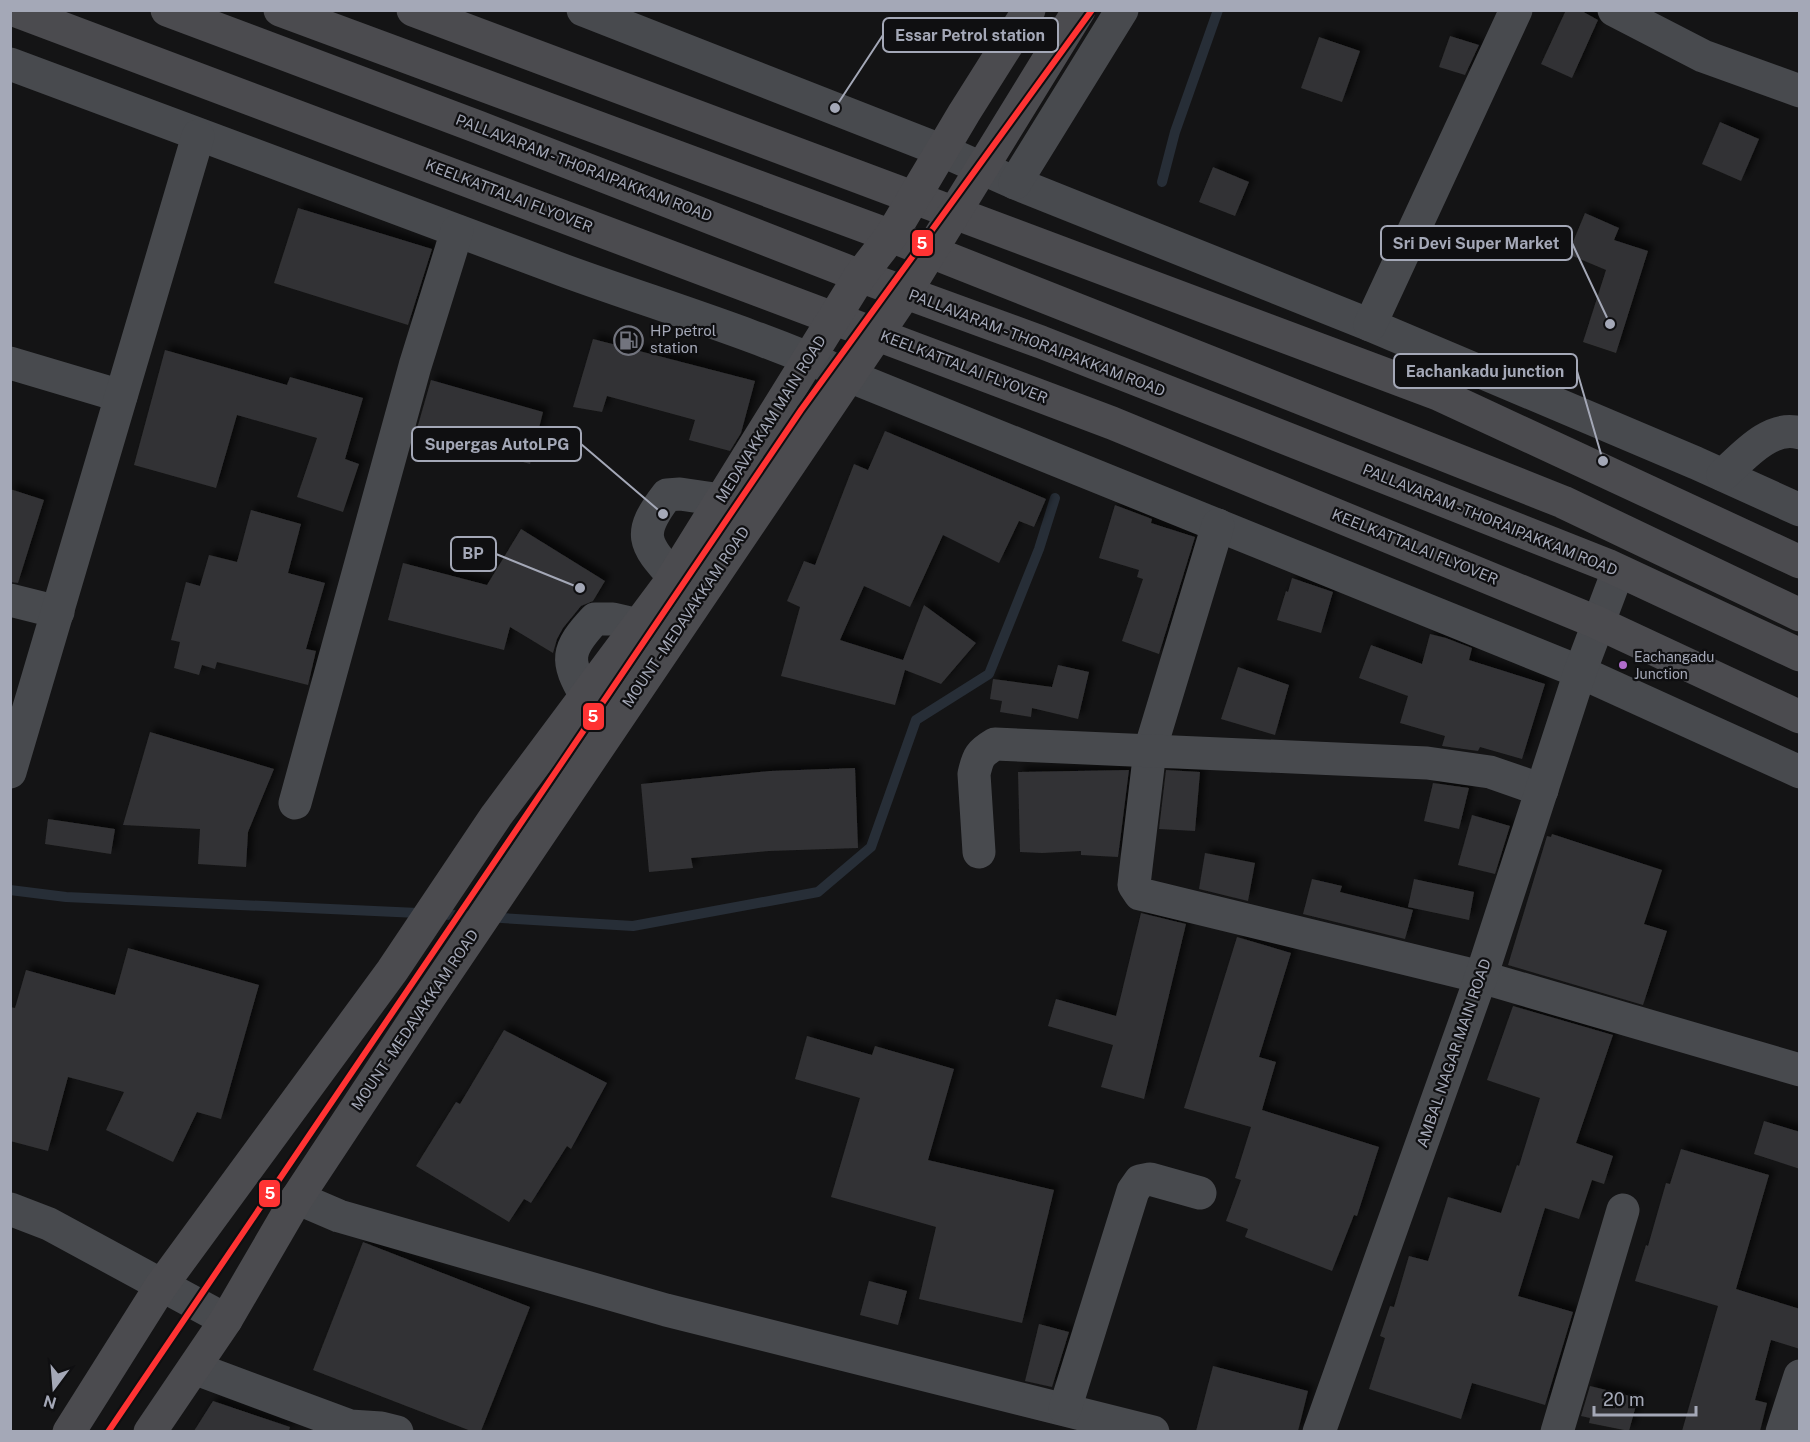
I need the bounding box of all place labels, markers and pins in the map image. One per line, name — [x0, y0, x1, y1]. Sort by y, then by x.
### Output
callout: Essar Petrol station — [883, 18, 1058, 52]
callout: Sri Devi Super Market — [1381, 226, 1572, 260]
place label: HP petrol station — [650, 322, 716, 356]
fuel station icon: HP petrol station — [613, 324, 645, 356]
callout: Eachankadu junction — [1394, 354, 1577, 388]
callout: Supergas AutoLPG — [412, 427, 581, 461]
callout: BP — [451, 537, 496, 571]
place label: Eachangadu Junction — [1634, 649, 1714, 682]
marker: Eachangadu Junction — [1617, 659, 1629, 671]

